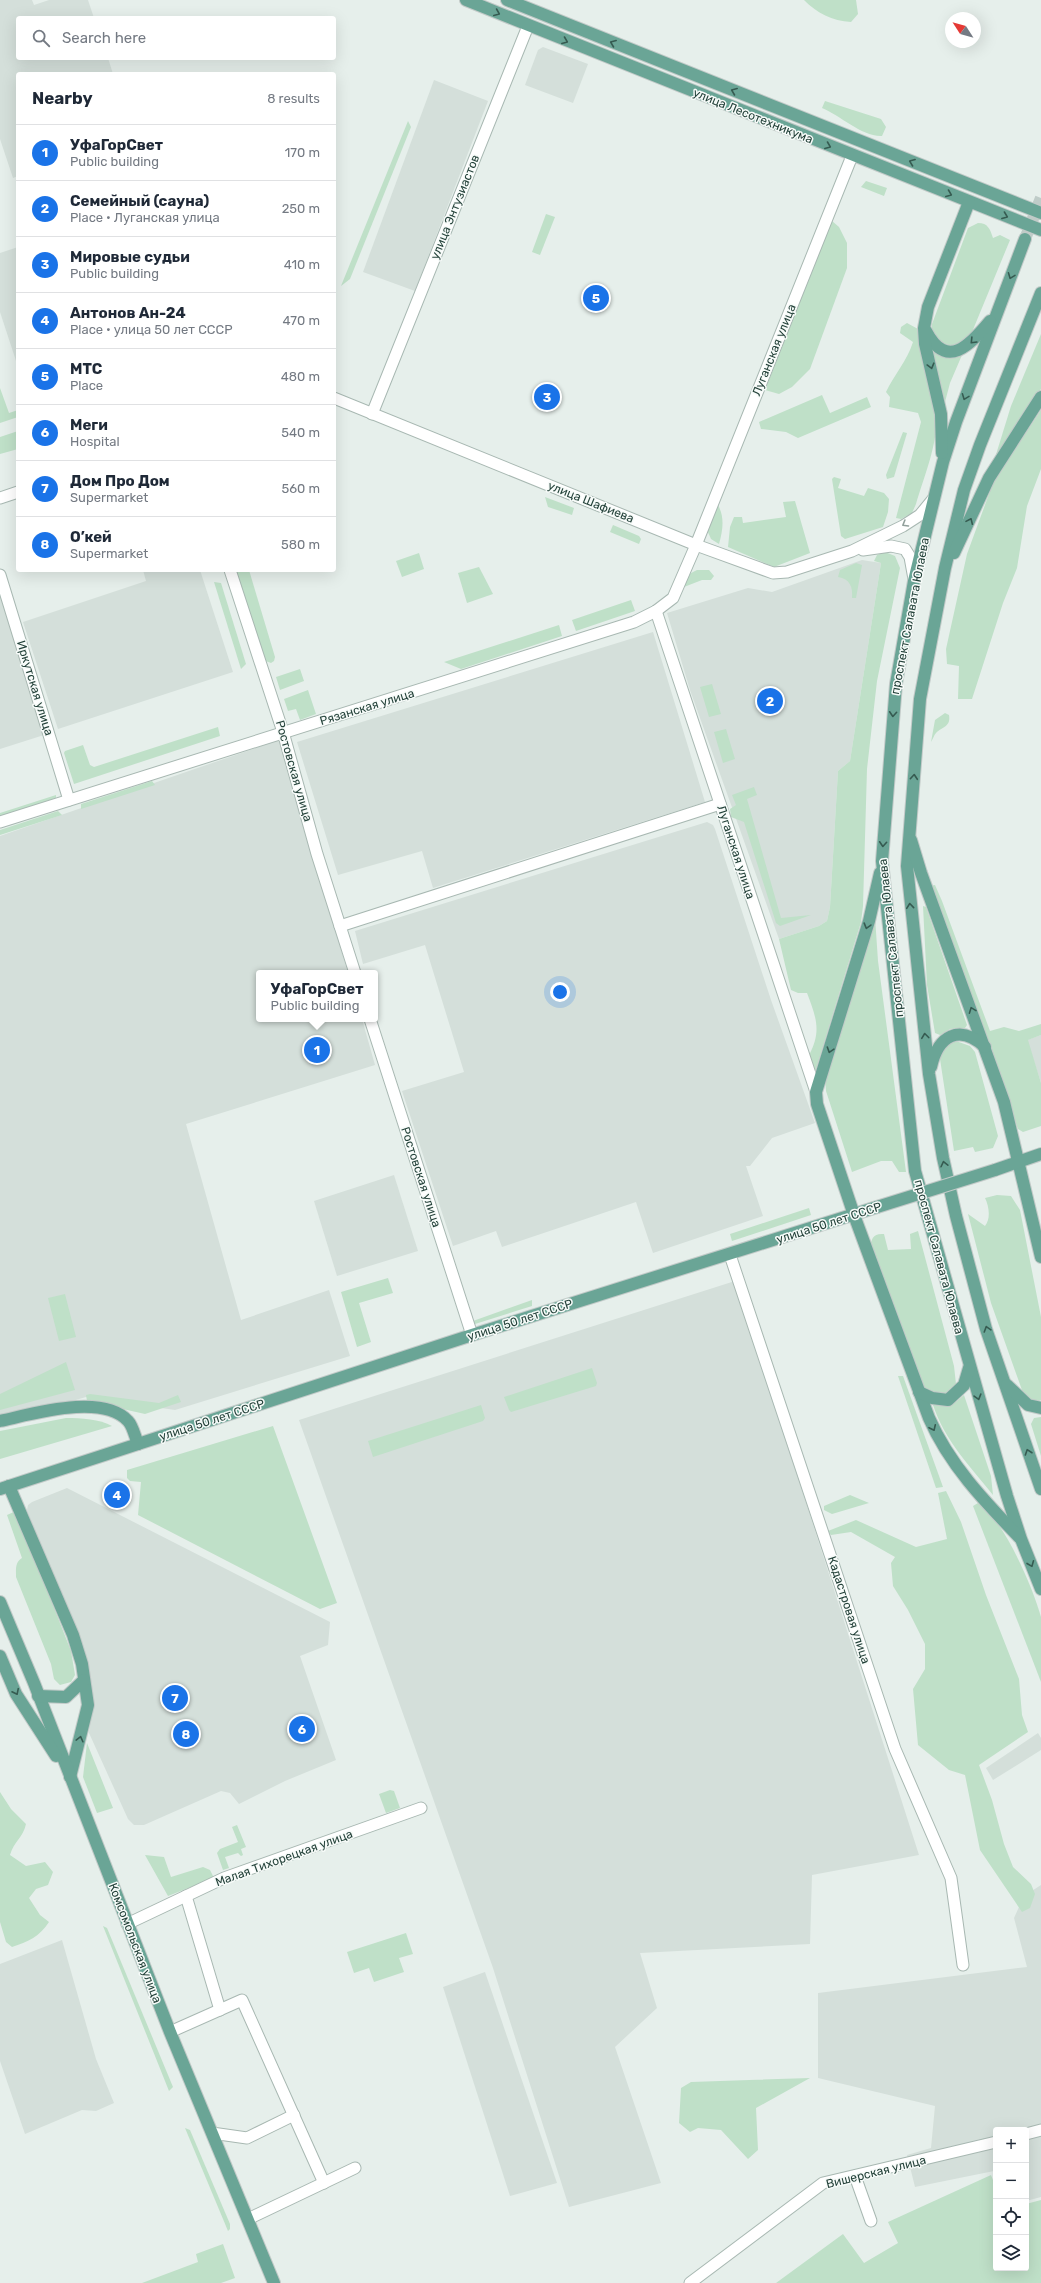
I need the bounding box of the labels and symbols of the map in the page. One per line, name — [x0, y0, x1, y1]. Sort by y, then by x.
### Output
one-way arrow — [493, 9, 500, 17]
north arrow — [945, 12, 981, 48]
one-way arrow — [561, 36, 568, 44]
one-way arrow — [610, 40, 618, 48]
street label: улица Лесотехникума — [691, 86, 815, 146]
one-way arrow — [731, 88, 738, 96]
one-way arrow — [824, 141, 832, 149]
street label: улица Энтузиастов — [428, 152, 483, 261]
one-way arrow — [909, 159, 916, 167]
one-way arrow — [946, 190, 953, 198]
one-way arrow — [1001, 212, 1008, 220]
one-way arrow — [1008, 272, 1016, 279]
pin: 5 — [583, 283, 609, 313]
street label: Луганская улица — [749, 302, 799, 398]
one-way arrow — [970, 336, 978, 344]
one-way arrow — [926, 362, 935, 369]
pin: 3 — [534, 382, 560, 412]
one-way arrow — [961, 394, 970, 401]
street label: улица Шафиева — [546, 478, 636, 526]
one-way arrow — [965, 518, 973, 526]
one-way arrow — [902, 519, 909, 527]
street label: проспект Салавата Юлаева — [888, 536, 932, 696]
street label: Иркутская улица — [14, 639, 56, 737]
street label: Рязанская улица — [318, 686, 416, 728]
pin: 2 — [757, 686, 783, 716]
one-way arrow — [889, 711, 898, 717]
street label: Ростовская улица — [273, 719, 315, 823]
one-way arrow — [909, 774, 918, 780]
street label: Луганская улица — [714, 803, 758, 901]
one-way arrow — [879, 841, 888, 847]
street label: проспект Салавата Юлаева — [876, 858, 906, 1018]
one-way arrow — [906, 903, 915, 909]
one-way arrow — [864, 923, 872, 929]
your location — [550, 982, 570, 1002]
one-way arrow — [968, 1007, 976, 1014]
one-way arrow — [921, 1033, 930, 1039]
pin: 1 — [304, 1035, 330, 1065]
one-way arrow — [826, 1047, 835, 1054]
street label: Ростовская улица — [398, 1125, 444, 1229]
one-way arrow — [941, 1161, 949, 1167]
street label: проспект Салавата Юлаева — [912, 1178, 966, 1336]
street label: улица 50 лет СССР — [775, 1199, 884, 1247]
street label: улица 50 лет СССР — [466, 1296, 575, 1344]
one-way arrow — [983, 1326, 992, 1333]
one-way arrow — [973, 1393, 982, 1400]
street label: улица 50 лет СССР — [158, 1396, 267, 1444]
one-way arrow — [928, 1423, 936, 1431]
one-way arrow — [1024, 1449, 1033, 1456]
pin: 4 — [104, 1480, 130, 1510]
street label: Кадастровая улица — [825, 1554, 873, 1666]
one-way arrow — [1026, 1560, 1034, 1568]
pin: 7 — [162, 1683, 188, 1713]
one-way arrow — [11, 1687, 19, 1695]
pin: 6 — [289, 1714, 315, 1744]
pin: 8 — [173, 1719, 199, 1749]
one-way arrow — [75, 1736, 83, 1742]
street label: Малая Тихорецкая улица — [213, 1827, 355, 1889]
street label: Комсомольская улица — [106, 1881, 164, 2005]
street label: Вишерская улица — [825, 2153, 927, 2191]

